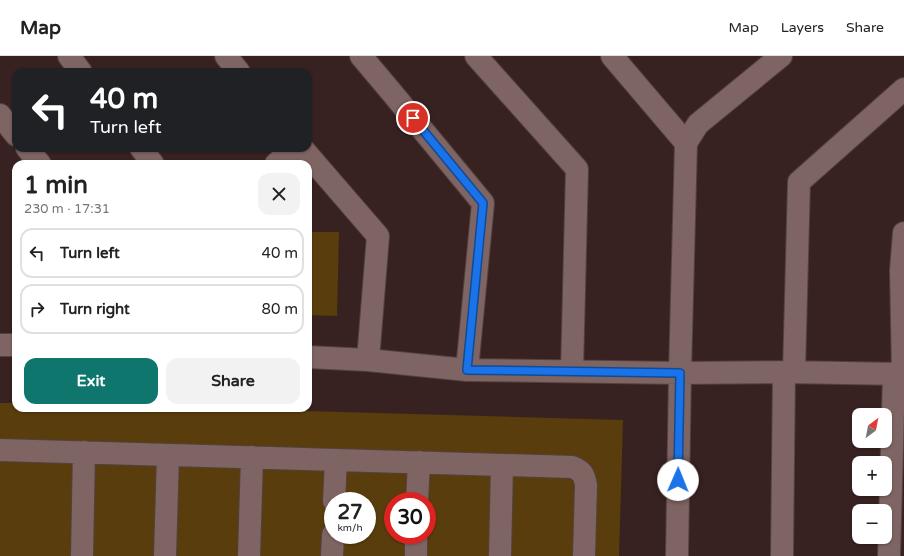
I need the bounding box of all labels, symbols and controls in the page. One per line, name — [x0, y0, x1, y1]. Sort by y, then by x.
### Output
text: Map — [20, 17, 61, 39]
text: Map — [729, 19, 759, 36]
text: Layers — [781, 19, 824, 36]
text: Share — [846, 19, 884, 36]
text: 40 m — [90, 82, 158, 116]
icon: left — [24, 84, 76, 136]
pin — [396, 101, 430, 135]
icon: arrive — [402, 107, 424, 129]
text: Turn left — [90, 116, 162, 138]
text: 1 min — [24, 171, 88, 200]
button: close — [258, 173, 300, 215]
text: 230 m · 17:31 — [24, 201, 110, 217]
icon: left — [26, 242, 48, 264]
text: Turn left — [60, 244, 120, 262]
text: 40 m — [261, 244, 298, 262]
icon: right — [26, 298, 48, 320]
text: Turn right — [60, 300, 130, 318]
text: 80 m — [261, 300, 298, 318]
button: Exit — [24, 358, 158, 404]
button: Share — [166, 358, 300, 404]
north arrow — [852, 408, 892, 448]
map controls — [852, 408, 892, 544]
button: + — [852, 456, 892, 496]
position arrow — [657, 459, 699, 501]
speed limit sign: 30 — [384, 492, 436, 544]
text: 27 — [337, 501, 363, 525]
button: − — [852, 504, 892, 544]
text: km/h — [337, 522, 363, 534]

